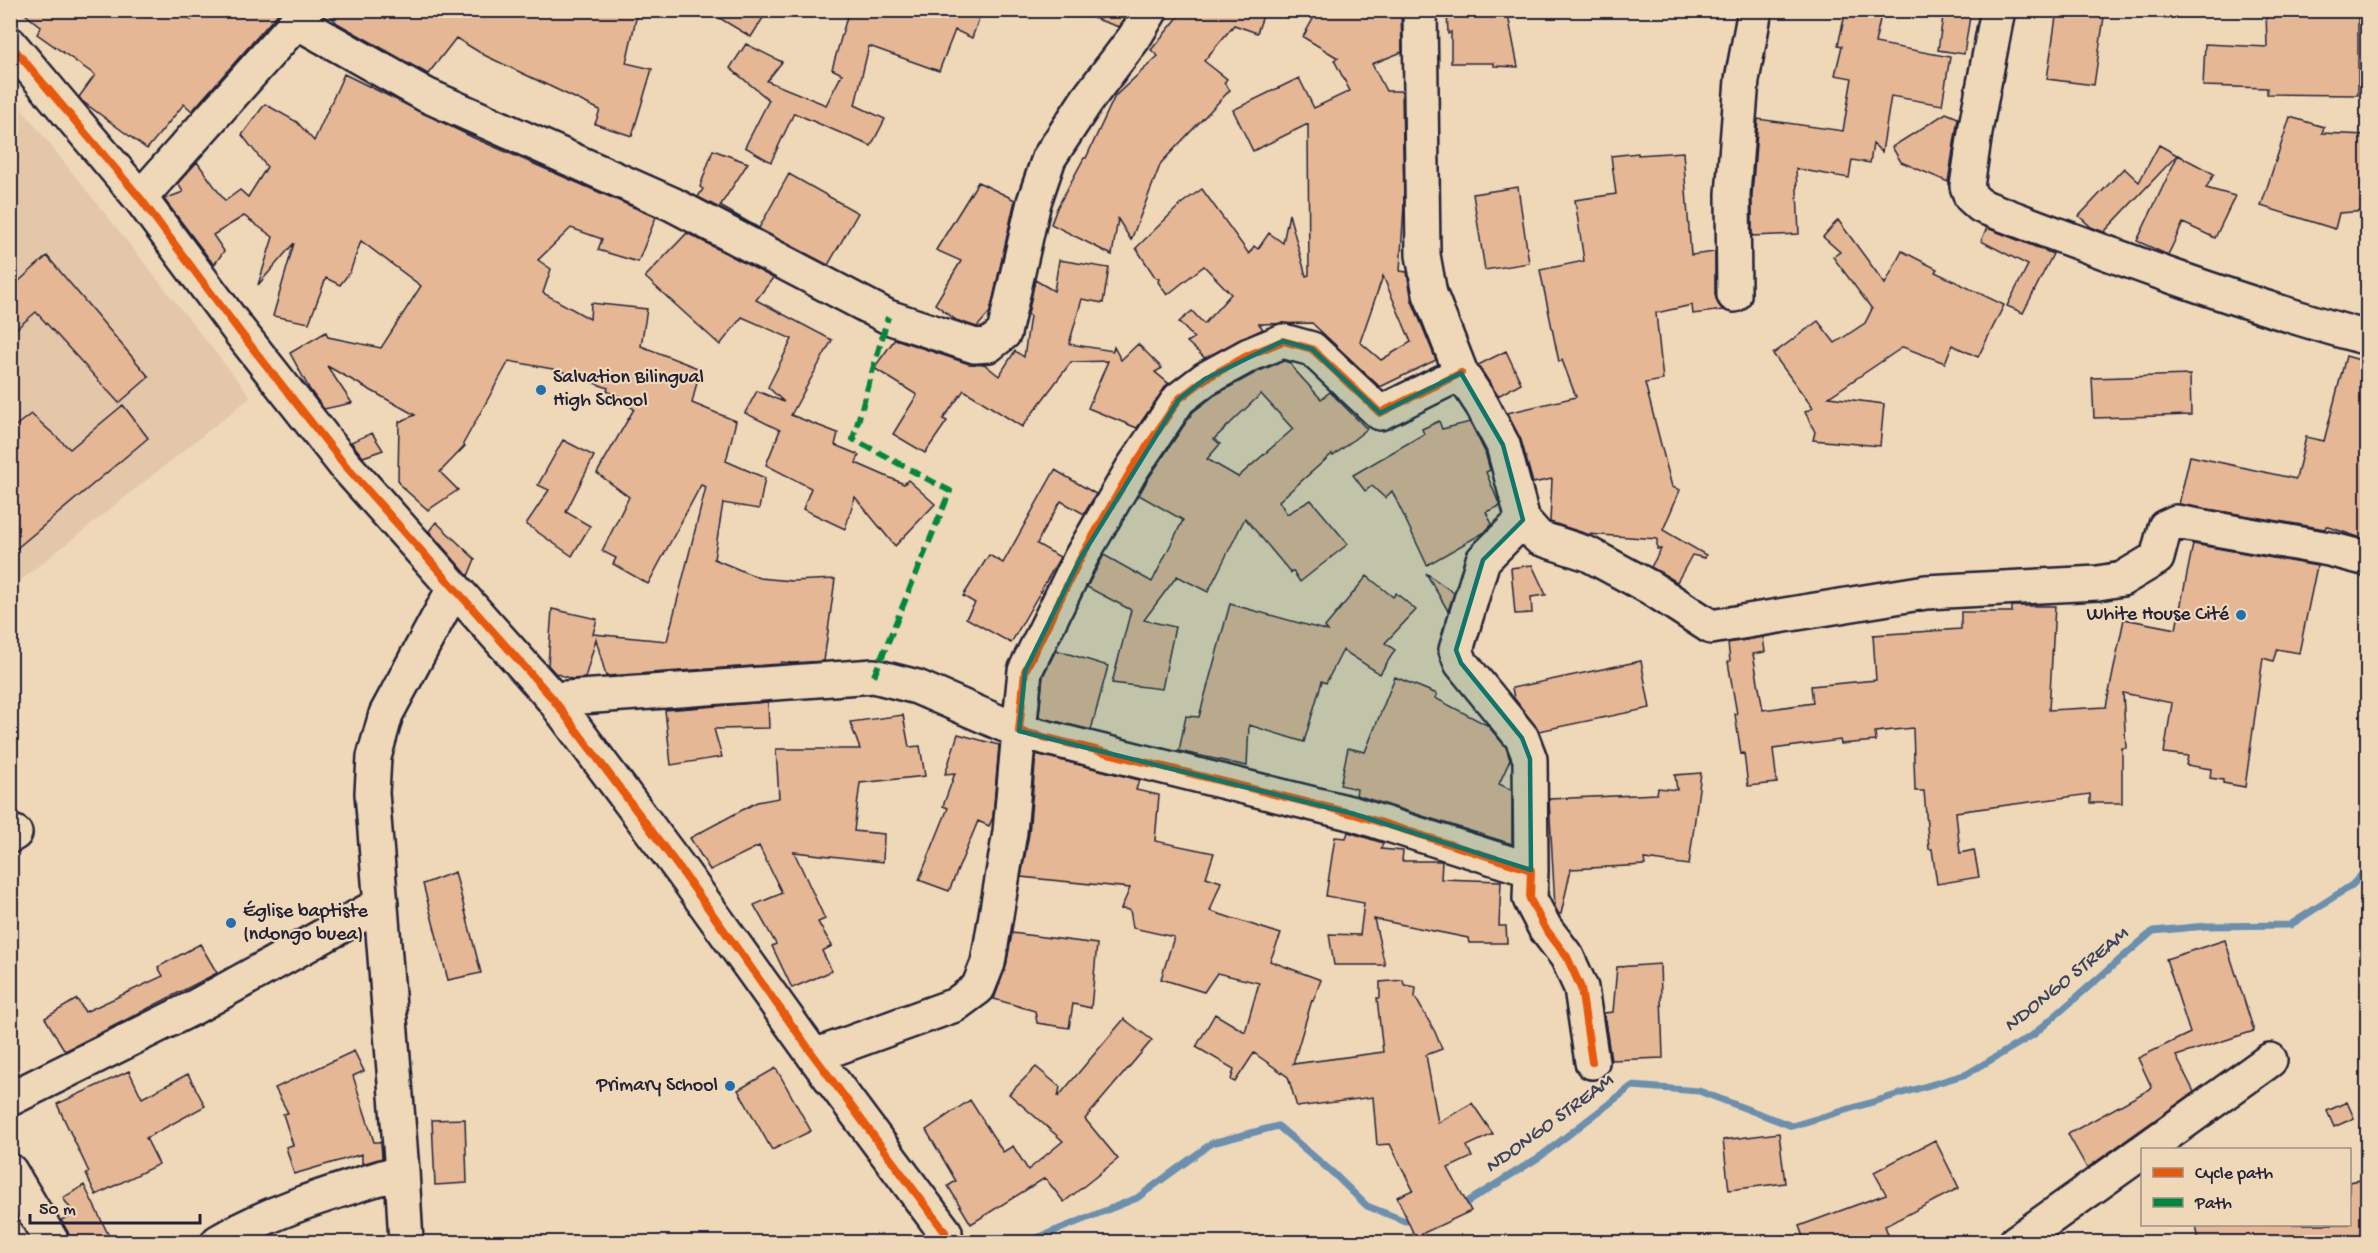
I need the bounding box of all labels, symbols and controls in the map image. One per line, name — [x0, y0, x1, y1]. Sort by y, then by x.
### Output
place label: Salvation Bilingual High School — [553, 367, 704, 413]
marker: Salvation Bilingual High School — [534, 383, 548, 397]
place label: White House Cité — [2086, 604, 2230, 627]
marker: White House Cité — [2234, 608, 2248, 622]
place label: Église baptiste (ndongo buea) — [243, 900, 369, 947]
marker: Église baptiste (ndongo buea) — [224, 916, 238, 930]
water label: NDONGO STREAM — [1999, 922, 2136, 1039]
water label: NDONGO STREAM — [1481, 1069, 1621, 1180]
place label: Primary School — [596, 1075, 718, 1098]
marker: Primary School — [723, 1079, 737, 1093]
legend — [2141, 1148, 2351, 1226]
text: Cycle path — [2195, 1164, 2273, 1185]
scale bar — [30, 1187, 200, 1225]
text: Path — [2194, 1194, 2232, 1215]
text: 50 m — [39, 1200, 76, 1221]

